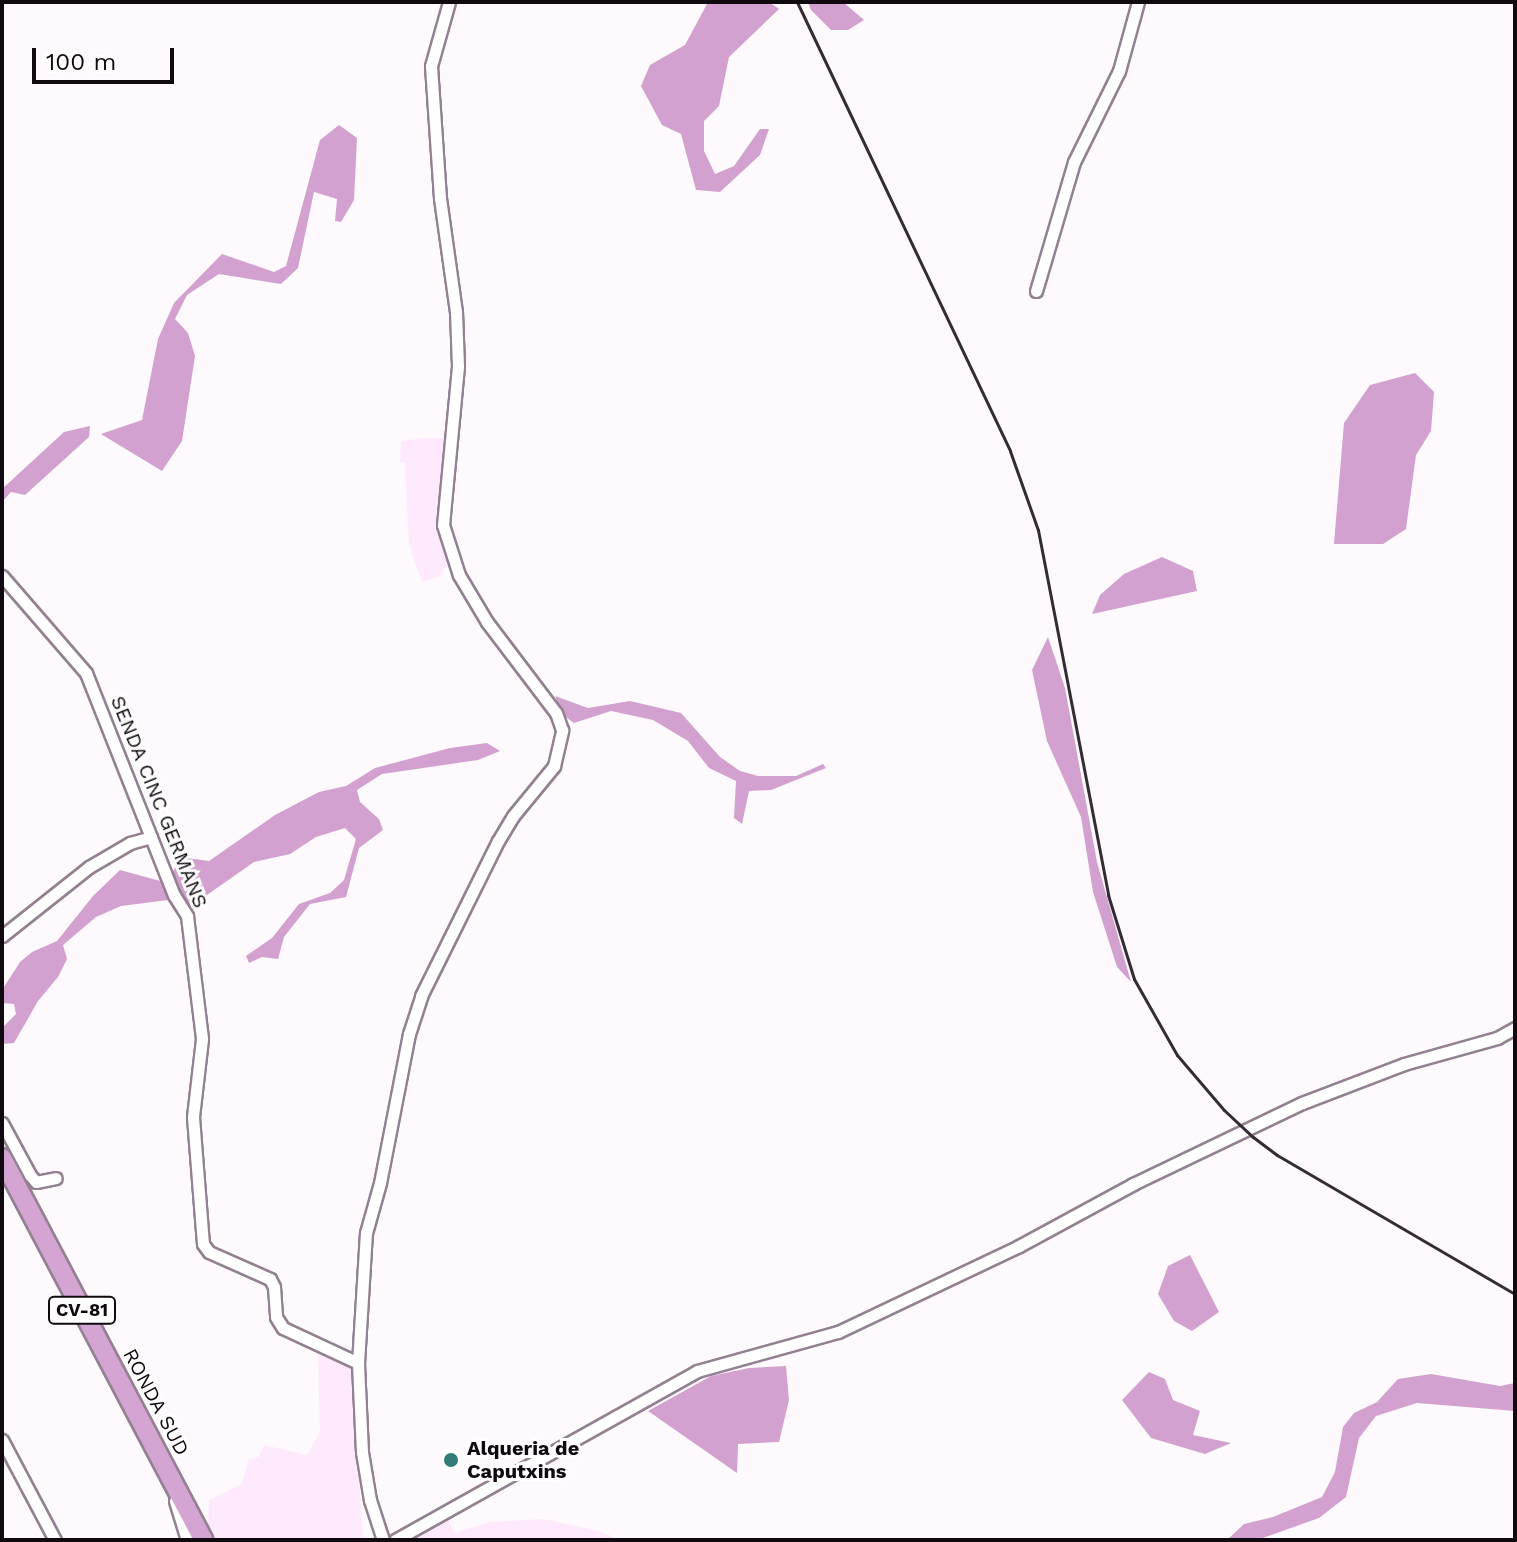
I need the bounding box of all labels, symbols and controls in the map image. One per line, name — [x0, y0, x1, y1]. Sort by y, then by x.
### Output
scale bar — [36, 32, 178, 82]
text: 100 m — [46, 48, 116, 76]
street label: SENDA CINC GERMANS — [105, 692, 213, 912]
road number: CV-81 — [46, 1296, 118, 1324]
street label: RONDA SUD — [118, 1344, 194, 1460]
place label: Alqueria de Caputxins — [467, 1436, 579, 1483]
marker: Alqueria de Caputxins — [442, 1451, 460, 1469]

